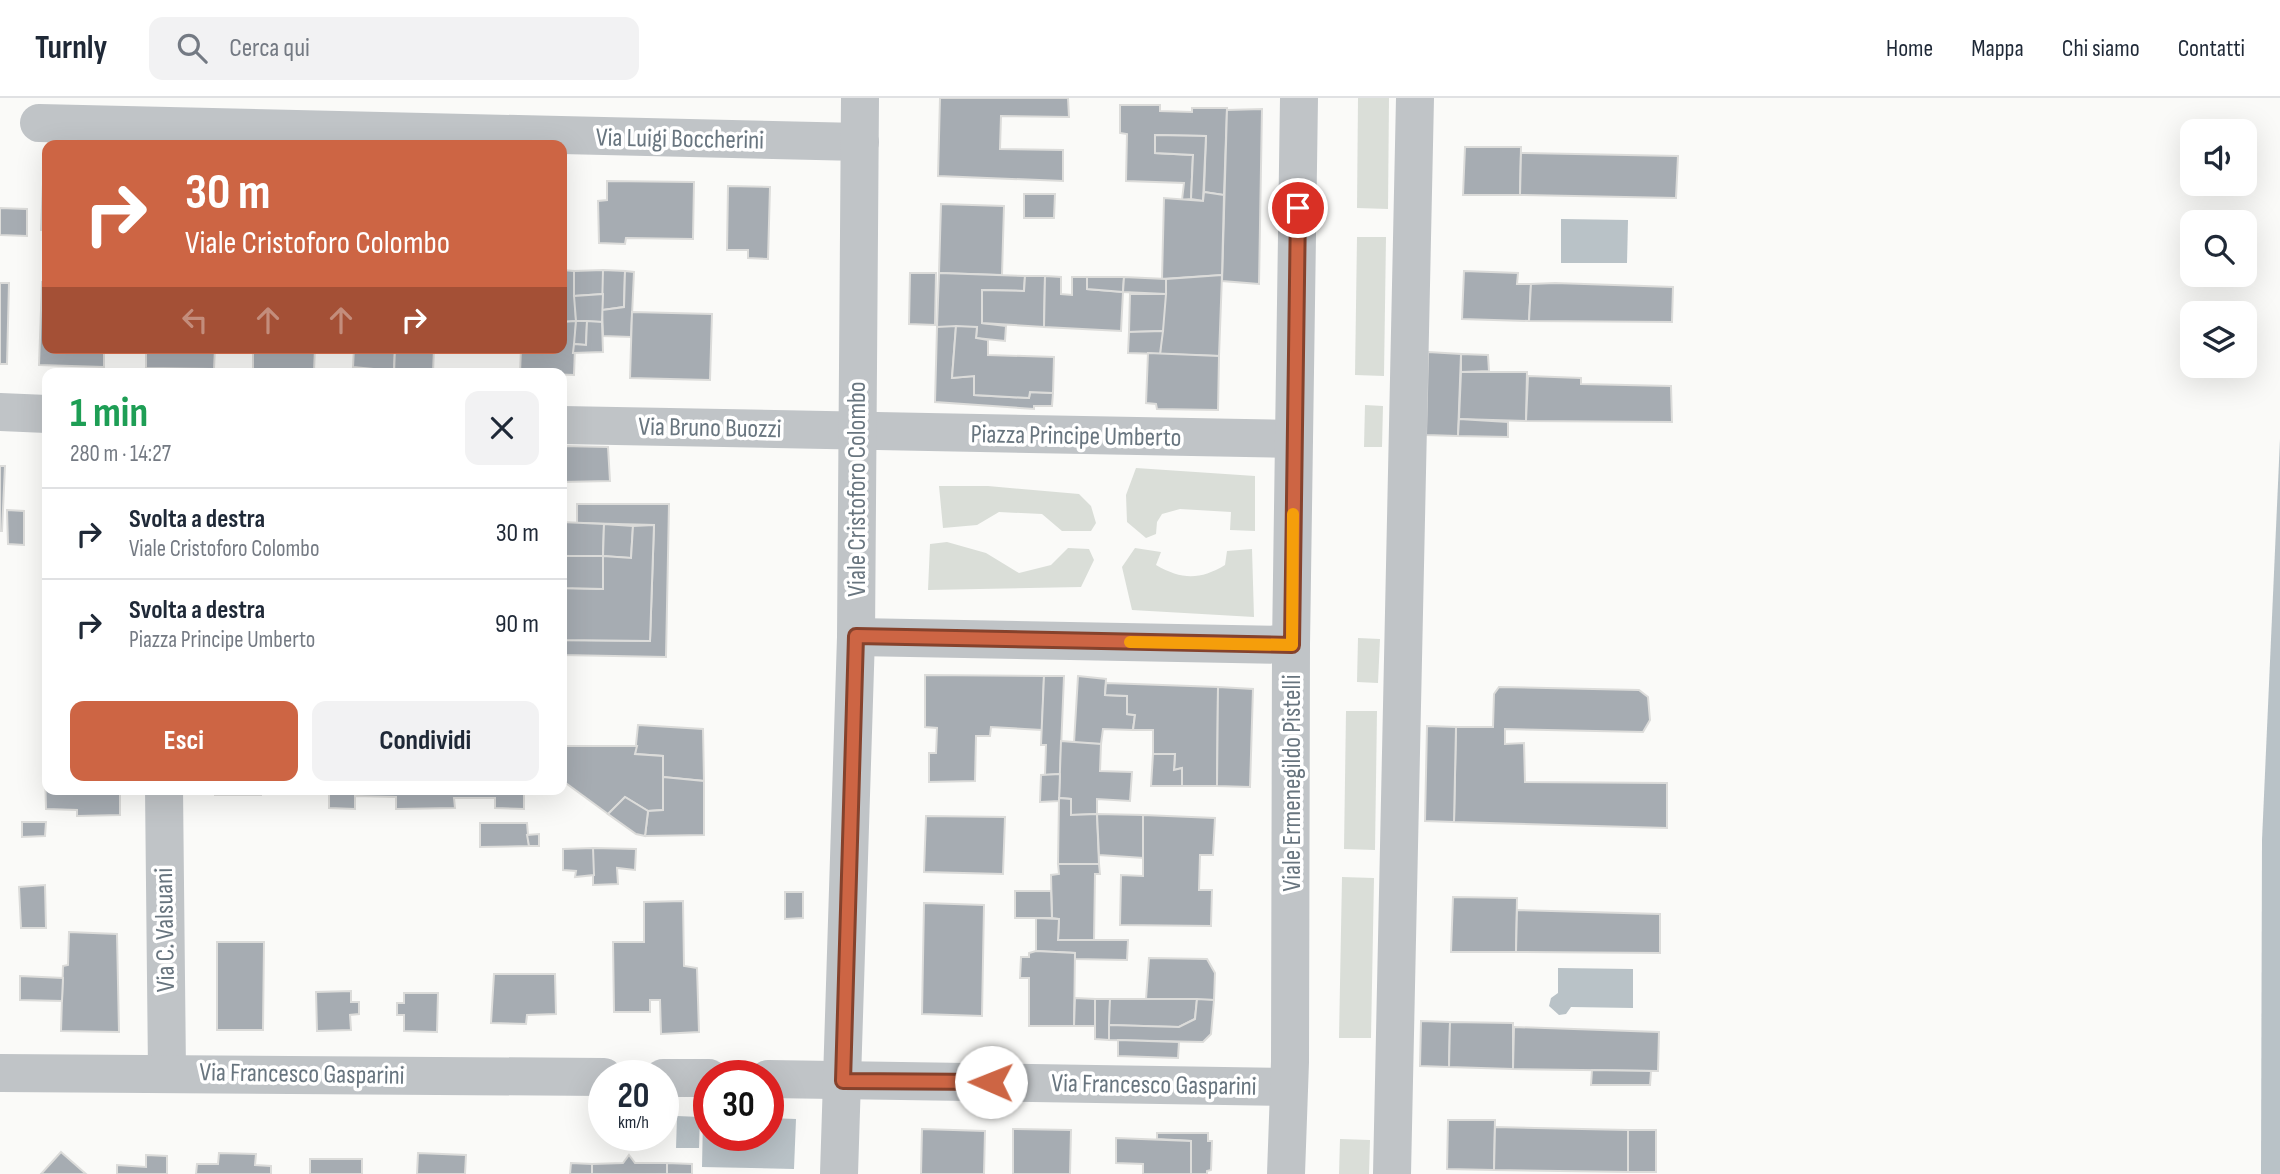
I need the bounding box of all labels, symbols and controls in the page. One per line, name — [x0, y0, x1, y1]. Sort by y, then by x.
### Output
search box — [149, 17, 639, 80]
text: Turnly — [35, 28, 107, 68]
icon: search — [173, 29, 211, 67]
text: Cerca qui — [229, 33, 310, 64]
text: Home — [1886, 34, 1933, 63]
text: Mappa — [1971, 34, 2024, 63]
text: Chi siamo — [2062, 34, 2140, 63]
text: Contatti — [2178, 34, 2245, 63]
map controls — [2180, 119, 2257, 378]
button: sound — [2180, 119, 2257, 196]
street label: Via Luigi Boccherini — [596, 123, 764, 156]
text: 30 m — [185, 164, 270, 223]
icon: right — [70, 168, 161, 259]
pin — [1268, 178, 1328, 238]
icon: arrive — [1279, 189, 1317, 227]
button: search — [2180, 210, 2257, 287]
text: Viale Cristoforo Colombo — [185, 224, 450, 263]
icon: left — [176, 301, 214, 339]
icon: ahead — [249, 301, 287, 339]
icon: ahead — [322, 301, 360, 339]
icon: right — [395, 301, 433, 339]
button: layers — [2180, 301, 2257, 378]
street label: Viale Cristoforo Colombo — [842, 381, 873, 597]
text: 1 min — [70, 388, 148, 439]
button: close — [465, 391, 539, 465]
street label: Via Bruno Buozzi — [638, 412, 782, 445]
street label: Piazza Principe Umberto — [970, 419, 1182, 454]
text: 280 m · 14:27 — [70, 440, 171, 468]
text: Svolta a destra — [129, 504, 265, 535]
icon: right — [70, 515, 108, 553]
text: 30 m — [496, 518, 539, 549]
text: Viale Cristoforo Colombo — [129, 535, 319, 563]
text: Svolta a destra — [129, 595, 265, 626]
icon: right — [70, 606, 108, 644]
text: 90 m — [495, 609, 539, 640]
text: Piazza Principe Umberto — [129, 626, 315, 654]
street label: Viale Ermenegildo Pistelli — [1277, 674, 1308, 892]
button: Esci — [70, 701, 298, 781]
button: Condividi — [312, 701, 539, 781]
street label: Via C. Valsuani — [149, 868, 182, 992]
position arrow — [954, 1045, 1028, 1119]
street label: Via Francesco Gasparini — [199, 1057, 405, 1092]
speed limit sign: 30 — [693, 1060, 784, 1151]
street label: Via Francesco Gasparini — [1051, 1068, 1257, 1103]
text: 20 — [618, 1075, 650, 1118]
text: km/h — [618, 1112, 649, 1133]

